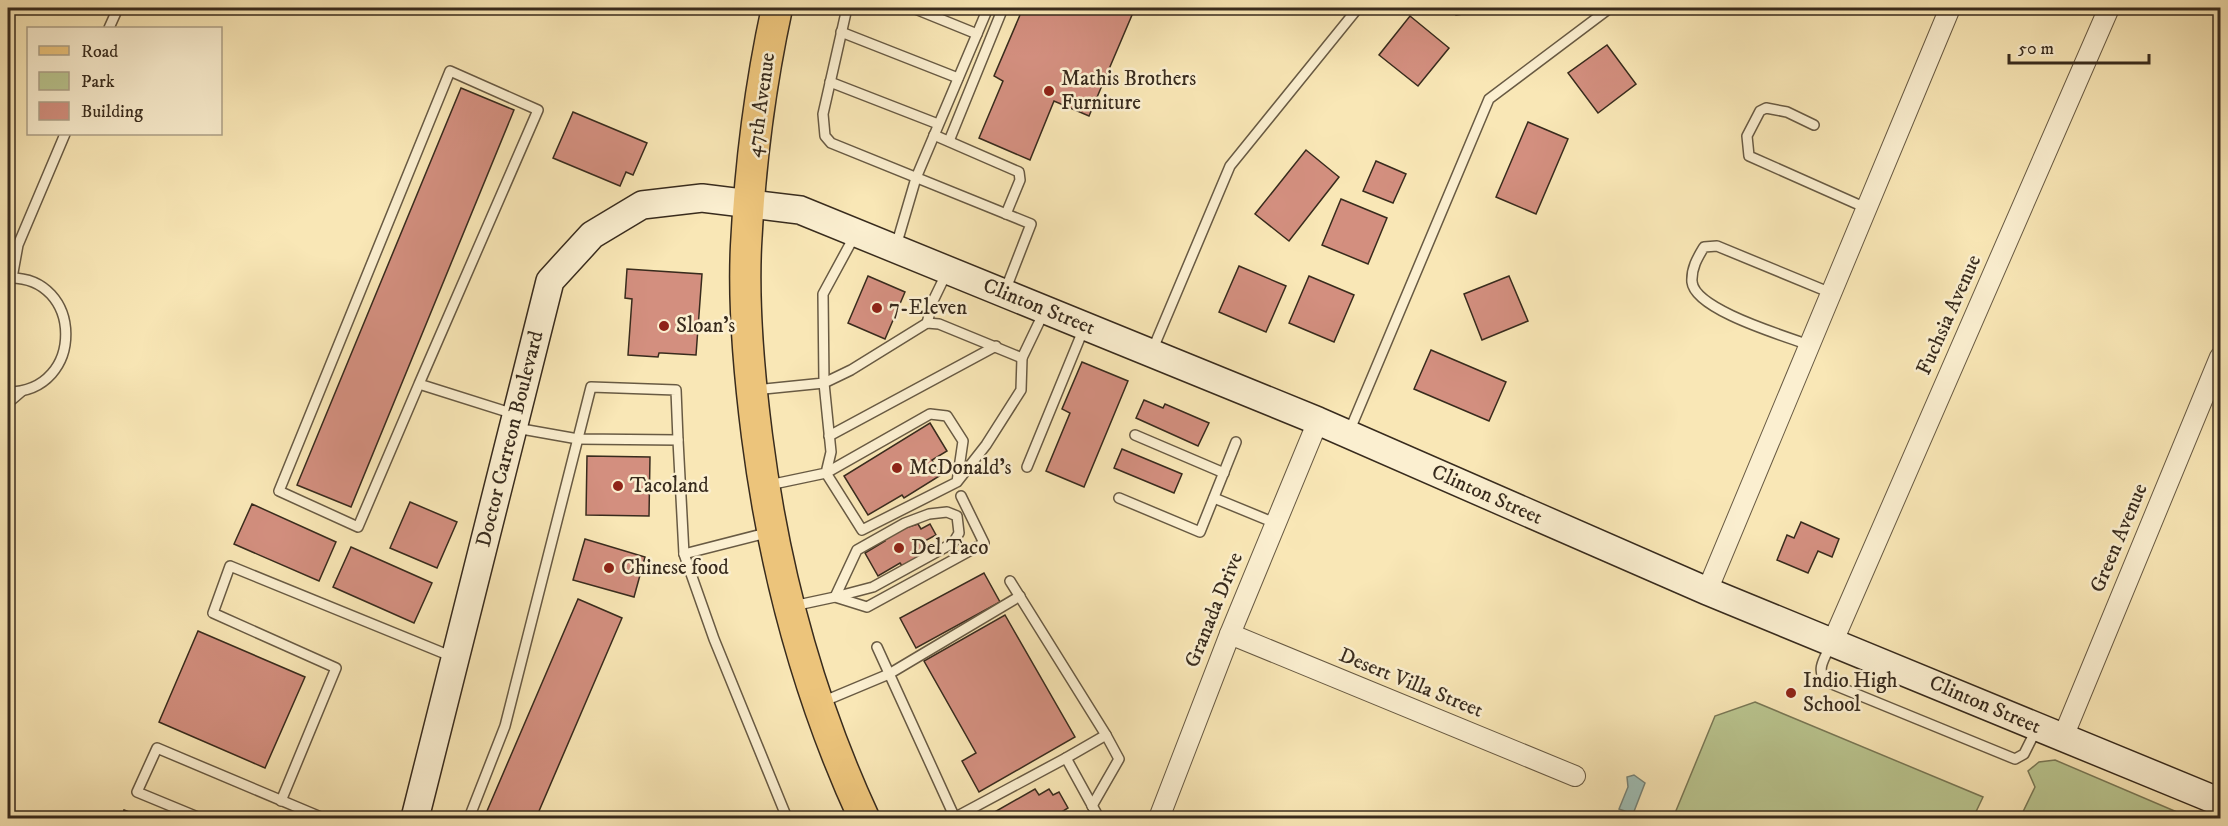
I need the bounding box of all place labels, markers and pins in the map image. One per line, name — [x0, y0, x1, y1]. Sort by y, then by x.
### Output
place label: Mathis Brothers Furniture — [1061, 66, 1196, 116]
marker: Mathis Brothers Furniture — [1042, 84, 1056, 98]
place label: 7-Eleven — [889, 295, 967, 321]
marker: 7-Eleven — [870, 301, 884, 315]
place label: Sloan's — [676, 313, 735, 339]
marker: Sloan's — [657, 319, 671, 333]
place label: McDonald's — [909, 455, 1012, 481]
marker: McDonald's — [890, 461, 904, 475]
place label: Tacoland — [630, 473, 709, 499]
marker: Tacoland — [611, 479, 625, 493]
place label: Del Taco — [911, 535, 988, 561]
marker: Del Taco — [892, 541, 906, 555]
place label: Chinese food — [621, 555, 729, 581]
marker: Chinese food — [602, 561, 616, 575]
place label: Indio High School — [1803, 668, 1897, 718]
marker: Indio High School — [1784, 686, 1798, 700]

